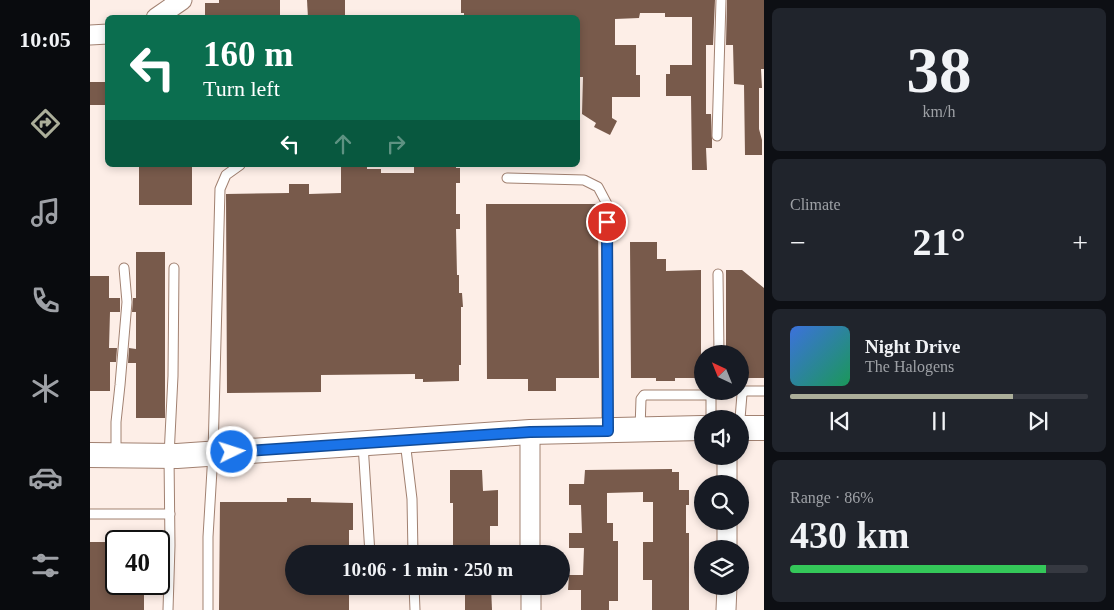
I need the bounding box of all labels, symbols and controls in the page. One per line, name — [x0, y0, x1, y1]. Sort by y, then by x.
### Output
text: 10:05 — [19, 27, 71, 52]
text: 38 — [907, 34, 972, 106]
icon: left — [120, 35, 185, 100]
text: 160 m — [203, 35, 293, 74]
text: Turn left — [203, 76, 280, 101]
text: km/h — [923, 103, 955, 120]
icon: directions — [28, 106, 63, 141]
icon: left — [276, 130, 304, 158]
icon: ahead — [329, 130, 357, 158]
icon: right — [382, 130, 410, 158]
icon: music — [28, 195, 63, 230]
text: Climate — [790, 196, 841, 213]
pin — [586, 201, 628, 243]
icon: arrive — [593, 208, 621, 236]
text: 21° — [912, 221, 966, 263]
text: − — [790, 227, 806, 258]
text: + — [1072, 227, 1088, 258]
icon: phone — [28, 283, 63, 318]
text: Night Drive — [865, 336, 961, 357]
north arrow — [694, 345, 749, 400]
map controls — [694, 345, 749, 595]
text: The Halogens — [865, 358, 954, 375]
icon: climate — [28, 371, 63, 406]
icon: previous — [826, 407, 854, 435]
icon: pause — [925, 407, 953, 435]
icon: next — [1024, 407, 1052, 435]
button: sound — [694, 410, 749, 465]
position arrow — [205, 425, 257, 477]
icon: car — [28, 460, 63, 495]
button: search — [694, 475, 749, 530]
text: Range · 86% — [790, 489, 874, 506]
text: 430 km — [790, 514, 909, 556]
speed limit sign: 40 — [105, 530, 170, 595]
button: layers — [694, 540, 749, 595]
icon: filters — [28, 548, 63, 583]
text: 10:06 · 1 min · 250 m — [342, 559, 513, 580]

